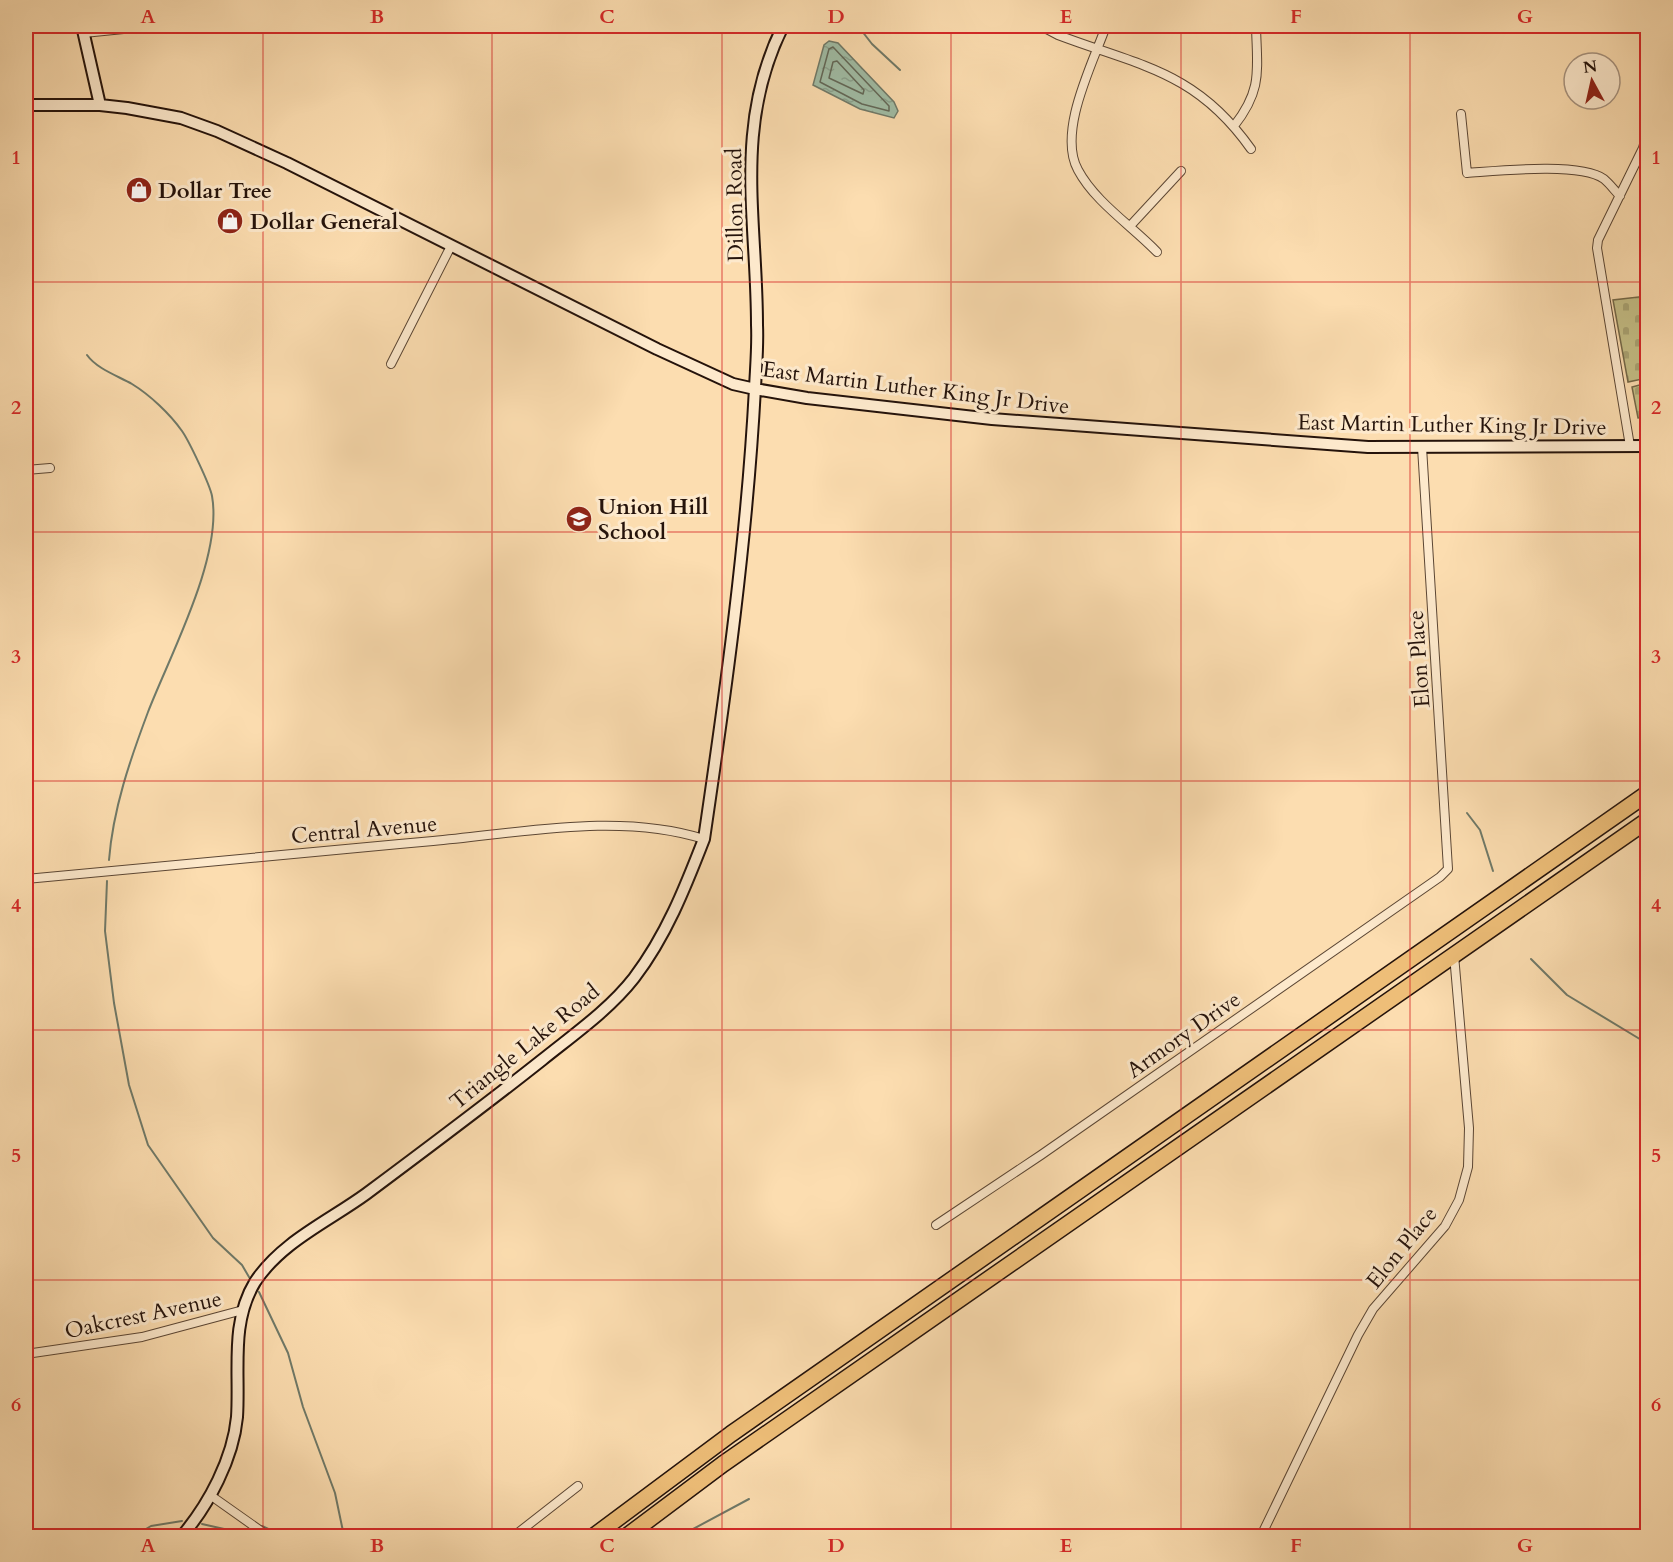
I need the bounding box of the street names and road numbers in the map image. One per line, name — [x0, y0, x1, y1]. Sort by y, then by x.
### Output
street label: Dillon Road — [719, 147, 751, 262]
street label: East Martin Luther King Jr Drive — [761, 354, 1071, 422]
street label: East Martin Luther King Jr Drive — [1297, 407, 1607, 443]
street label: Elon Place — [1401, 609, 1437, 709]
street label: Central Avenue — [290, 809, 438, 851]
street label: Triangle Lake Road — [443, 977, 606, 1117]
street label: Armory Drive — [1121, 984, 1247, 1085]
street label: Elon Place — [1359, 1200, 1444, 1295]
street label: Oakcrest Avenue — [62, 1284, 225, 1346]

